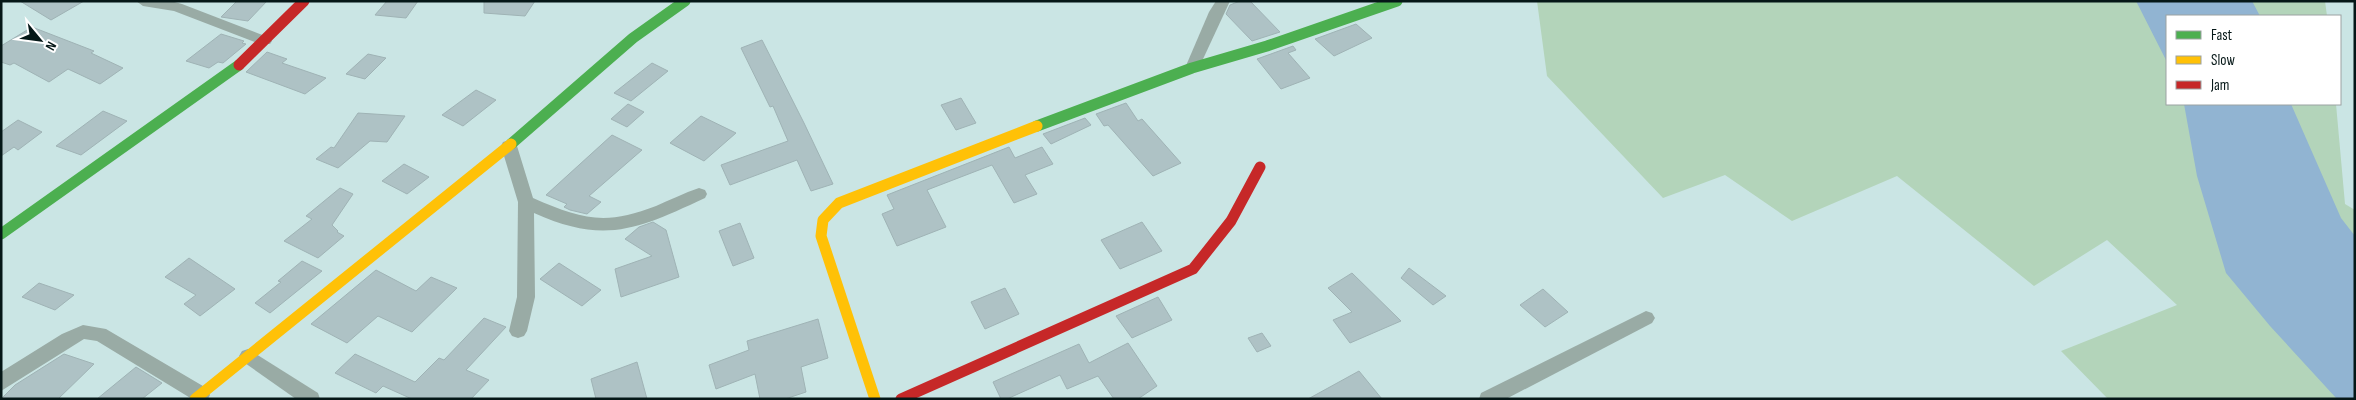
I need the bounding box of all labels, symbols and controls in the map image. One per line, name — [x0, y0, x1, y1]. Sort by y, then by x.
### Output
north arrow — [15, 15, 65, 65]
legend — [2166, 15, 2341, 105]
text: Fast — [2211, 26, 2233, 45]
text: N — [42, 39, 60, 53]
text: Slow — [2211, 51, 2235, 70]
text: Jam — [2210, 76, 2229, 95]

